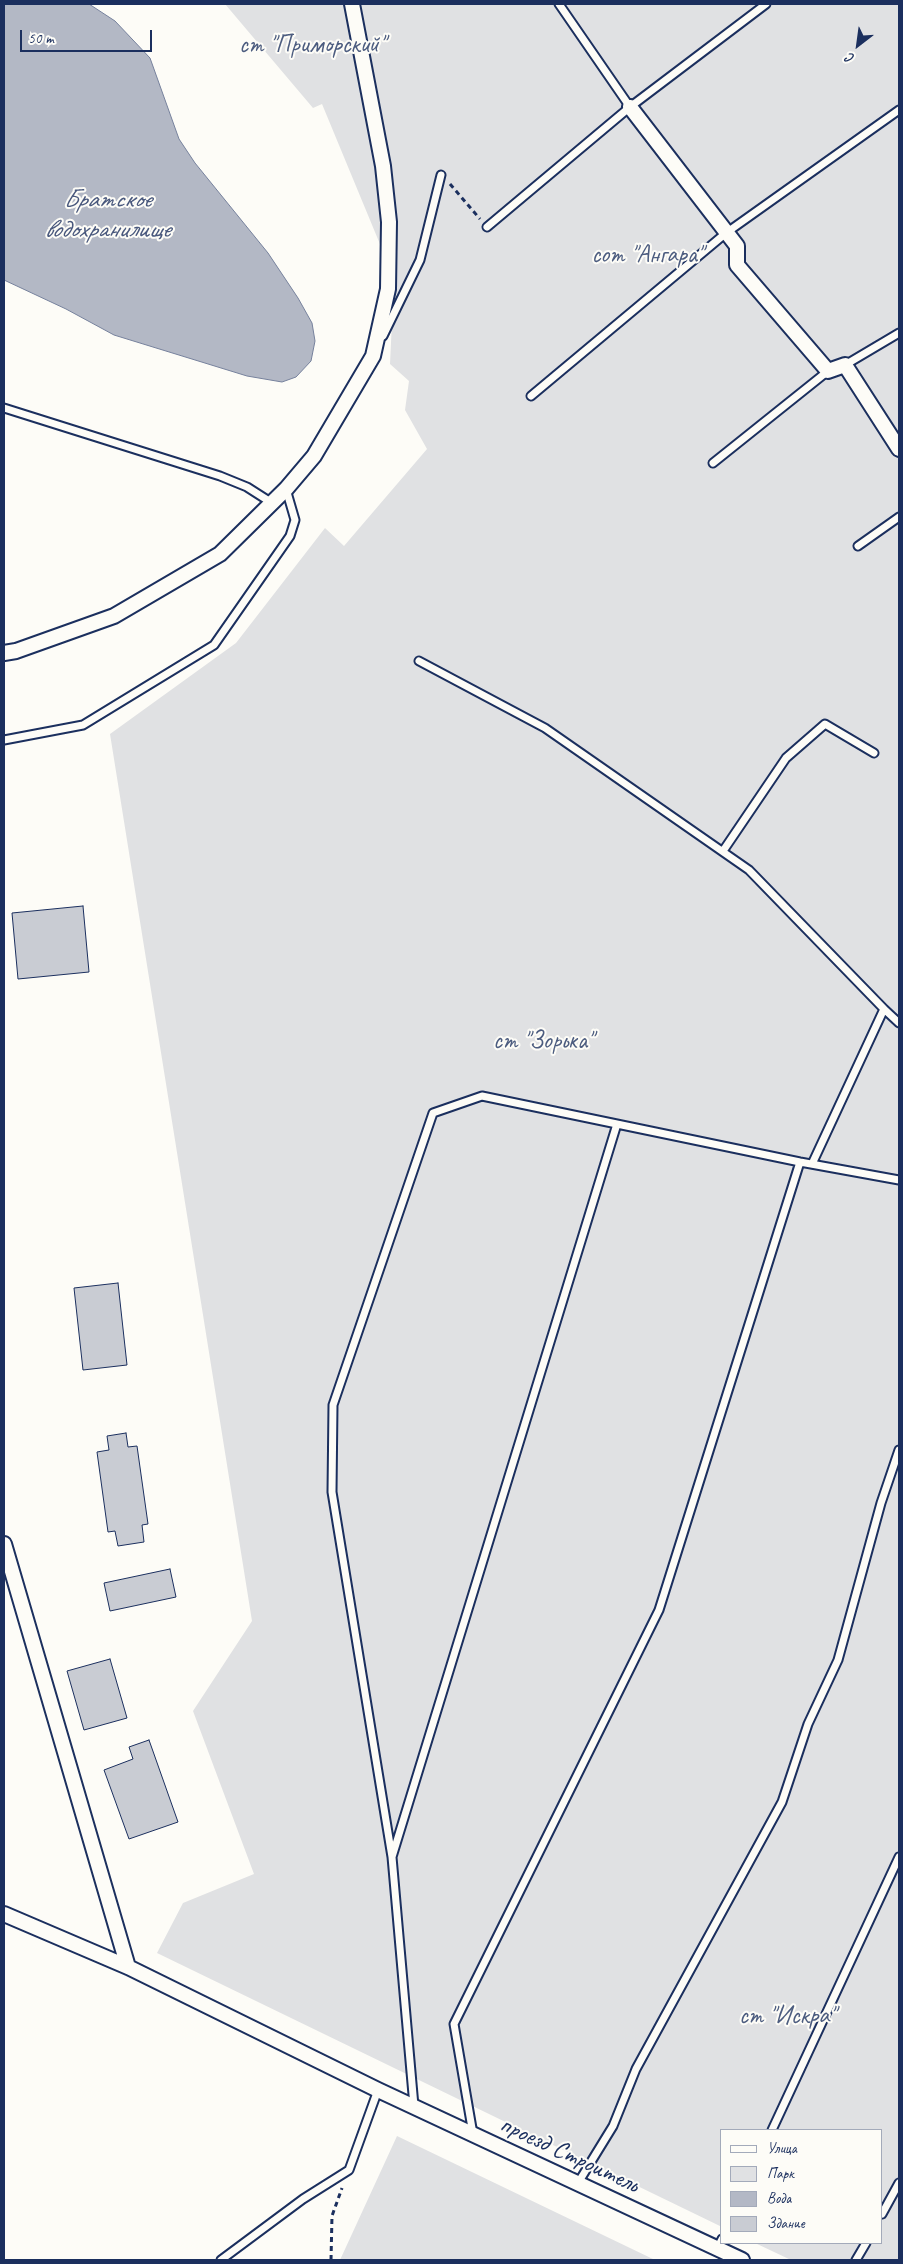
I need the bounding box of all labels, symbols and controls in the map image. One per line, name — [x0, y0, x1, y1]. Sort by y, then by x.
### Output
scale bar — [22, 20, 155, 52]
north arrow — [833, 20, 883, 70]
text: 50 m — [28, 29, 54, 48]
park label: ст "Приморский" — [239, 30, 385, 60]
text: С — [843, 49, 857, 68]
water label: Братское водохранилище — [44, 184, 170, 246]
park label: сот "Ангара" — [591, 240, 703, 270]
park label: ст "Зорька" — [493, 1026, 593, 1056]
park label: ст "Искра" — [739, 2001, 835, 2031]
street label: проезд Строитель — [495, 2110, 643, 2200]
legend — [720, 2129, 883, 2244]
text: Улица — [767, 2139, 797, 2158]
text: Парк — [767, 2164, 794, 2183]
text: Вода — [767, 2189, 791, 2208]
text: Здание — [767, 2214, 805, 2233]

